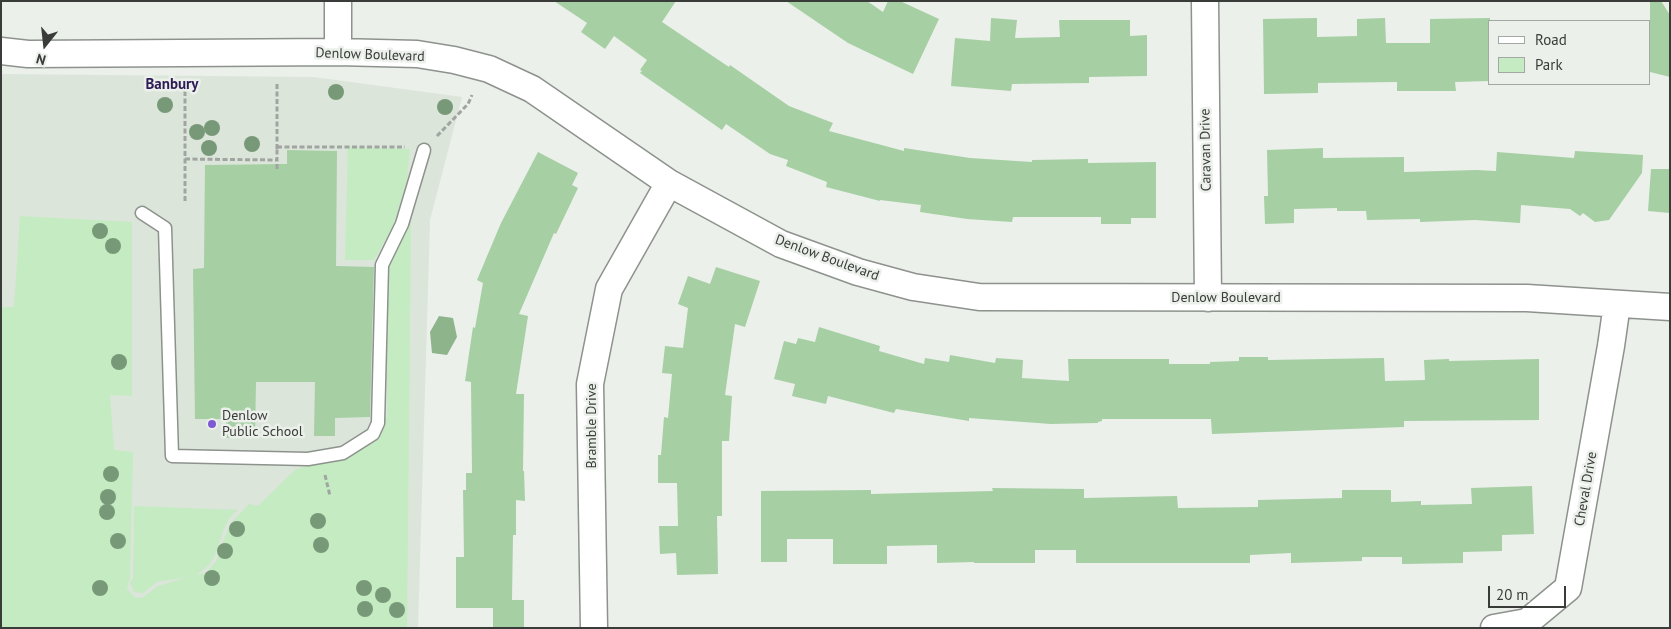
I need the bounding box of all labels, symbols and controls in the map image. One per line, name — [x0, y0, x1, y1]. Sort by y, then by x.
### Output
north arrow — [20, 20, 70, 70]
legend — [1488, 20, 1651, 85]
text: Road — [1535, 30, 1567, 49]
street label: Denlow Boulevard — [315, 45, 425, 65]
text: N — [34, 50, 48, 69]
text: Park — [1535, 55, 1563, 74]
district label: Banbury — [145, 76, 199, 94]
street label: Caravan Drive — [1197, 108, 1215, 192]
street label: Denlow Boulevard — [773, 231, 881, 285]
street label: Denlow Boulevard — [1171, 290, 1281, 306]
street label: Bramble Drive — [584, 383, 600, 469]
place label: Denlow Public School — [222, 408, 303, 441]
marker: Denlow Public School — [206, 418, 218, 430]
street label: Cheval Drive — [1571, 450, 1601, 528]
scale bar — [1491, 576, 1568, 608]
text: 20 m — [1496, 585, 1529, 604]

